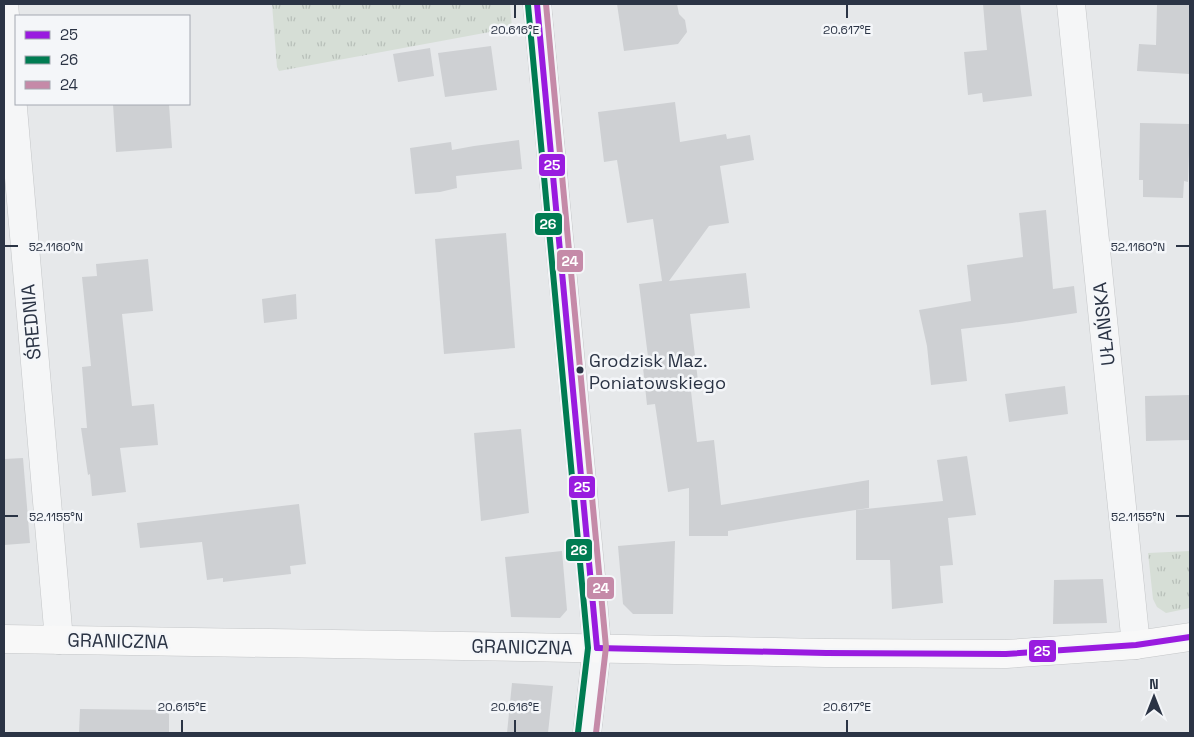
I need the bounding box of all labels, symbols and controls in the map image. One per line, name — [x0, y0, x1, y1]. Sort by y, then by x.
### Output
legend — [15, 15, 190, 105]
text: 20.616°E — [491, 22, 540, 38]
text: 20.617°E — [823, 22, 871, 38]
text: 25 — [60, 25, 78, 44]
text: 26 — [60, 50, 78, 69]
text: 24 — [60, 75, 78, 94]
line badge: 25 — [538, 153, 566, 177]
text: 25 — [544, 156, 560, 174]
line badge: 26 — [534, 212, 563, 236]
text: 26 — [540, 215, 557, 233]
text: 52.1160°N — [29, 239, 83, 255]
text: 52.1160°N — [1111, 239, 1165, 255]
line badge: 24 — [556, 249, 584, 273]
text: 24 — [562, 252, 579, 270]
street label: UŁAŃSKA — [1087, 281, 1121, 367]
street label: ŚREDNIA — [15, 283, 47, 361]
place label: Grodzisk Maz. Poniatowskiego — [589, 349, 726, 394]
marker: Grodzisk Maz. Poniatowskiego — [575, 365, 585, 375]
line badge: 25 — [568, 475, 596, 499]
text: 25 — [574, 478, 590, 496]
text: 52.1155°N — [29, 509, 83, 525]
text: 52.1155°N — [1111, 509, 1165, 525]
line badge: 26 — [565, 538, 593, 562]
text: 26 — [571, 541, 588, 559]
line badge: 24 — [586, 576, 615, 600]
text: 24 — [593, 579, 610, 597]
street label: GRANICZNA — [67, 628, 169, 654]
street label: GRANICZNA — [471, 634, 573, 660]
line badge: 25 — [1028, 639, 1057, 663]
text: 25 — [1034, 642, 1050, 660]
north arrow — [1129, 672, 1179, 722]
text: N — [1149, 675, 1159, 693]
text: 20.615°E — [158, 699, 207, 715]
text: 20.616°E — [491, 699, 540, 715]
text: 20.617°E — [823, 699, 871, 715]

